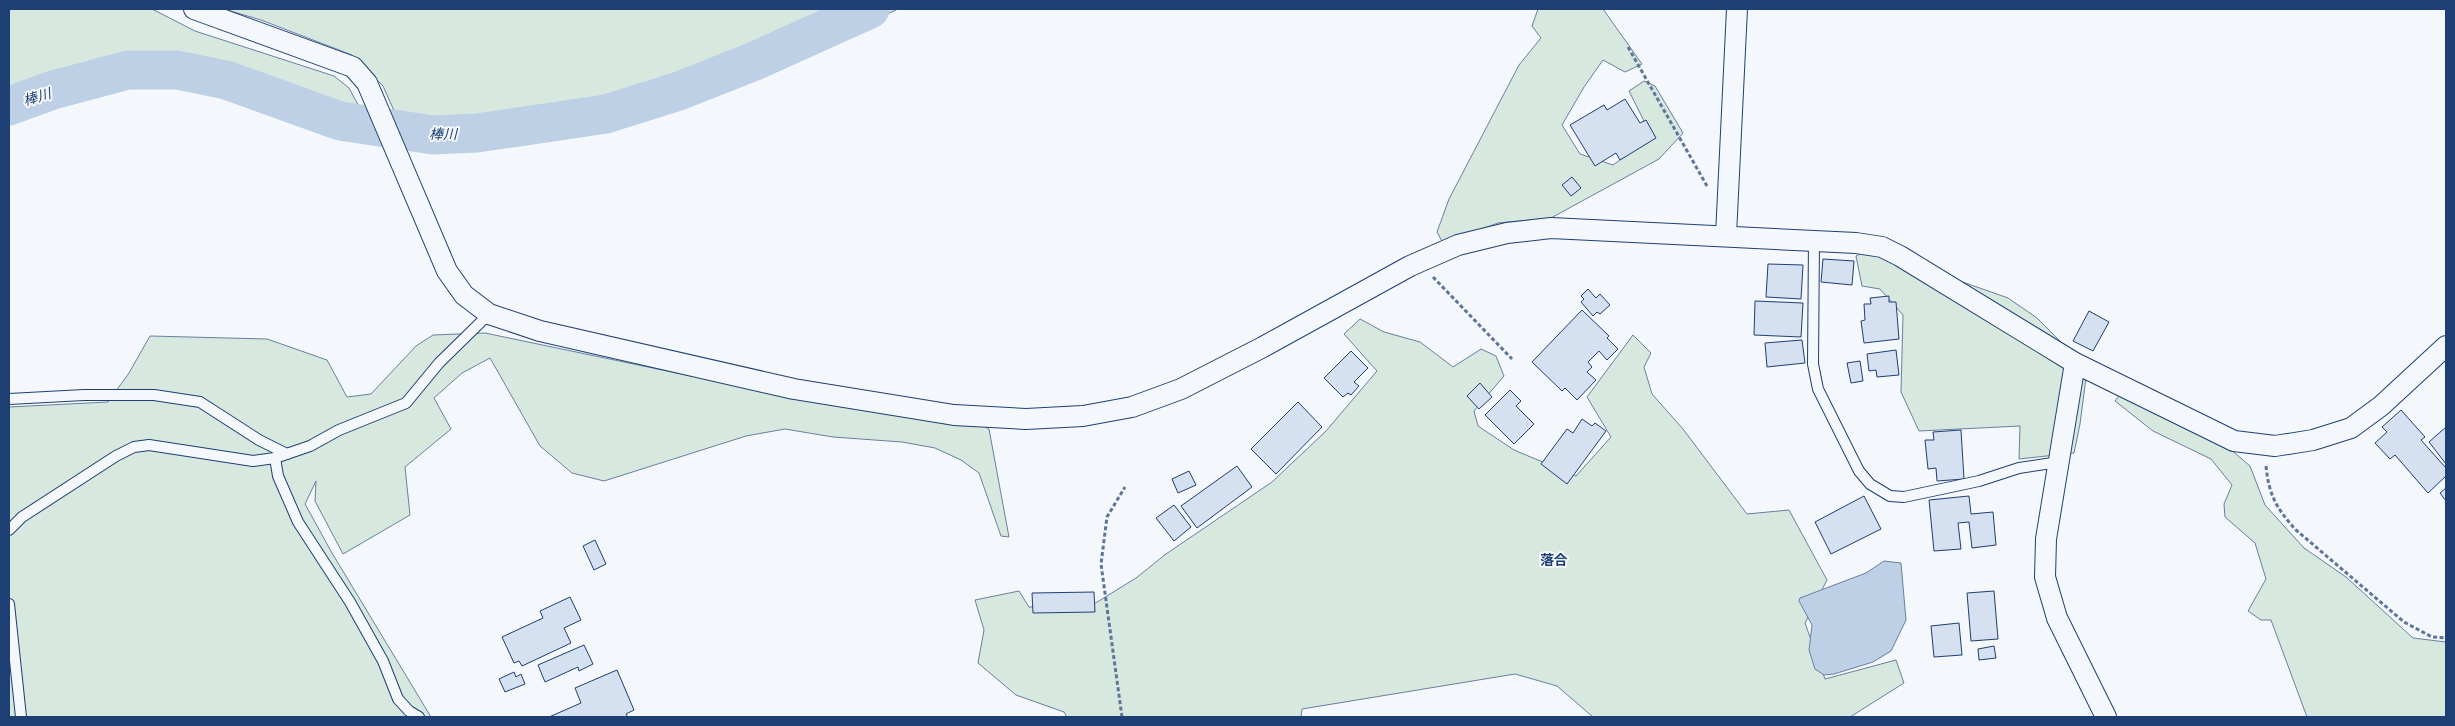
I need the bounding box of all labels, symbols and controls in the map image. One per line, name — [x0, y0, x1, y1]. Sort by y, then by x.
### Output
water label: 棒川 — [21, 85, 55, 109]
water label: 棒川 — [429, 126, 459, 142]
district label: 落合 — [1540, 552, 1568, 568]

